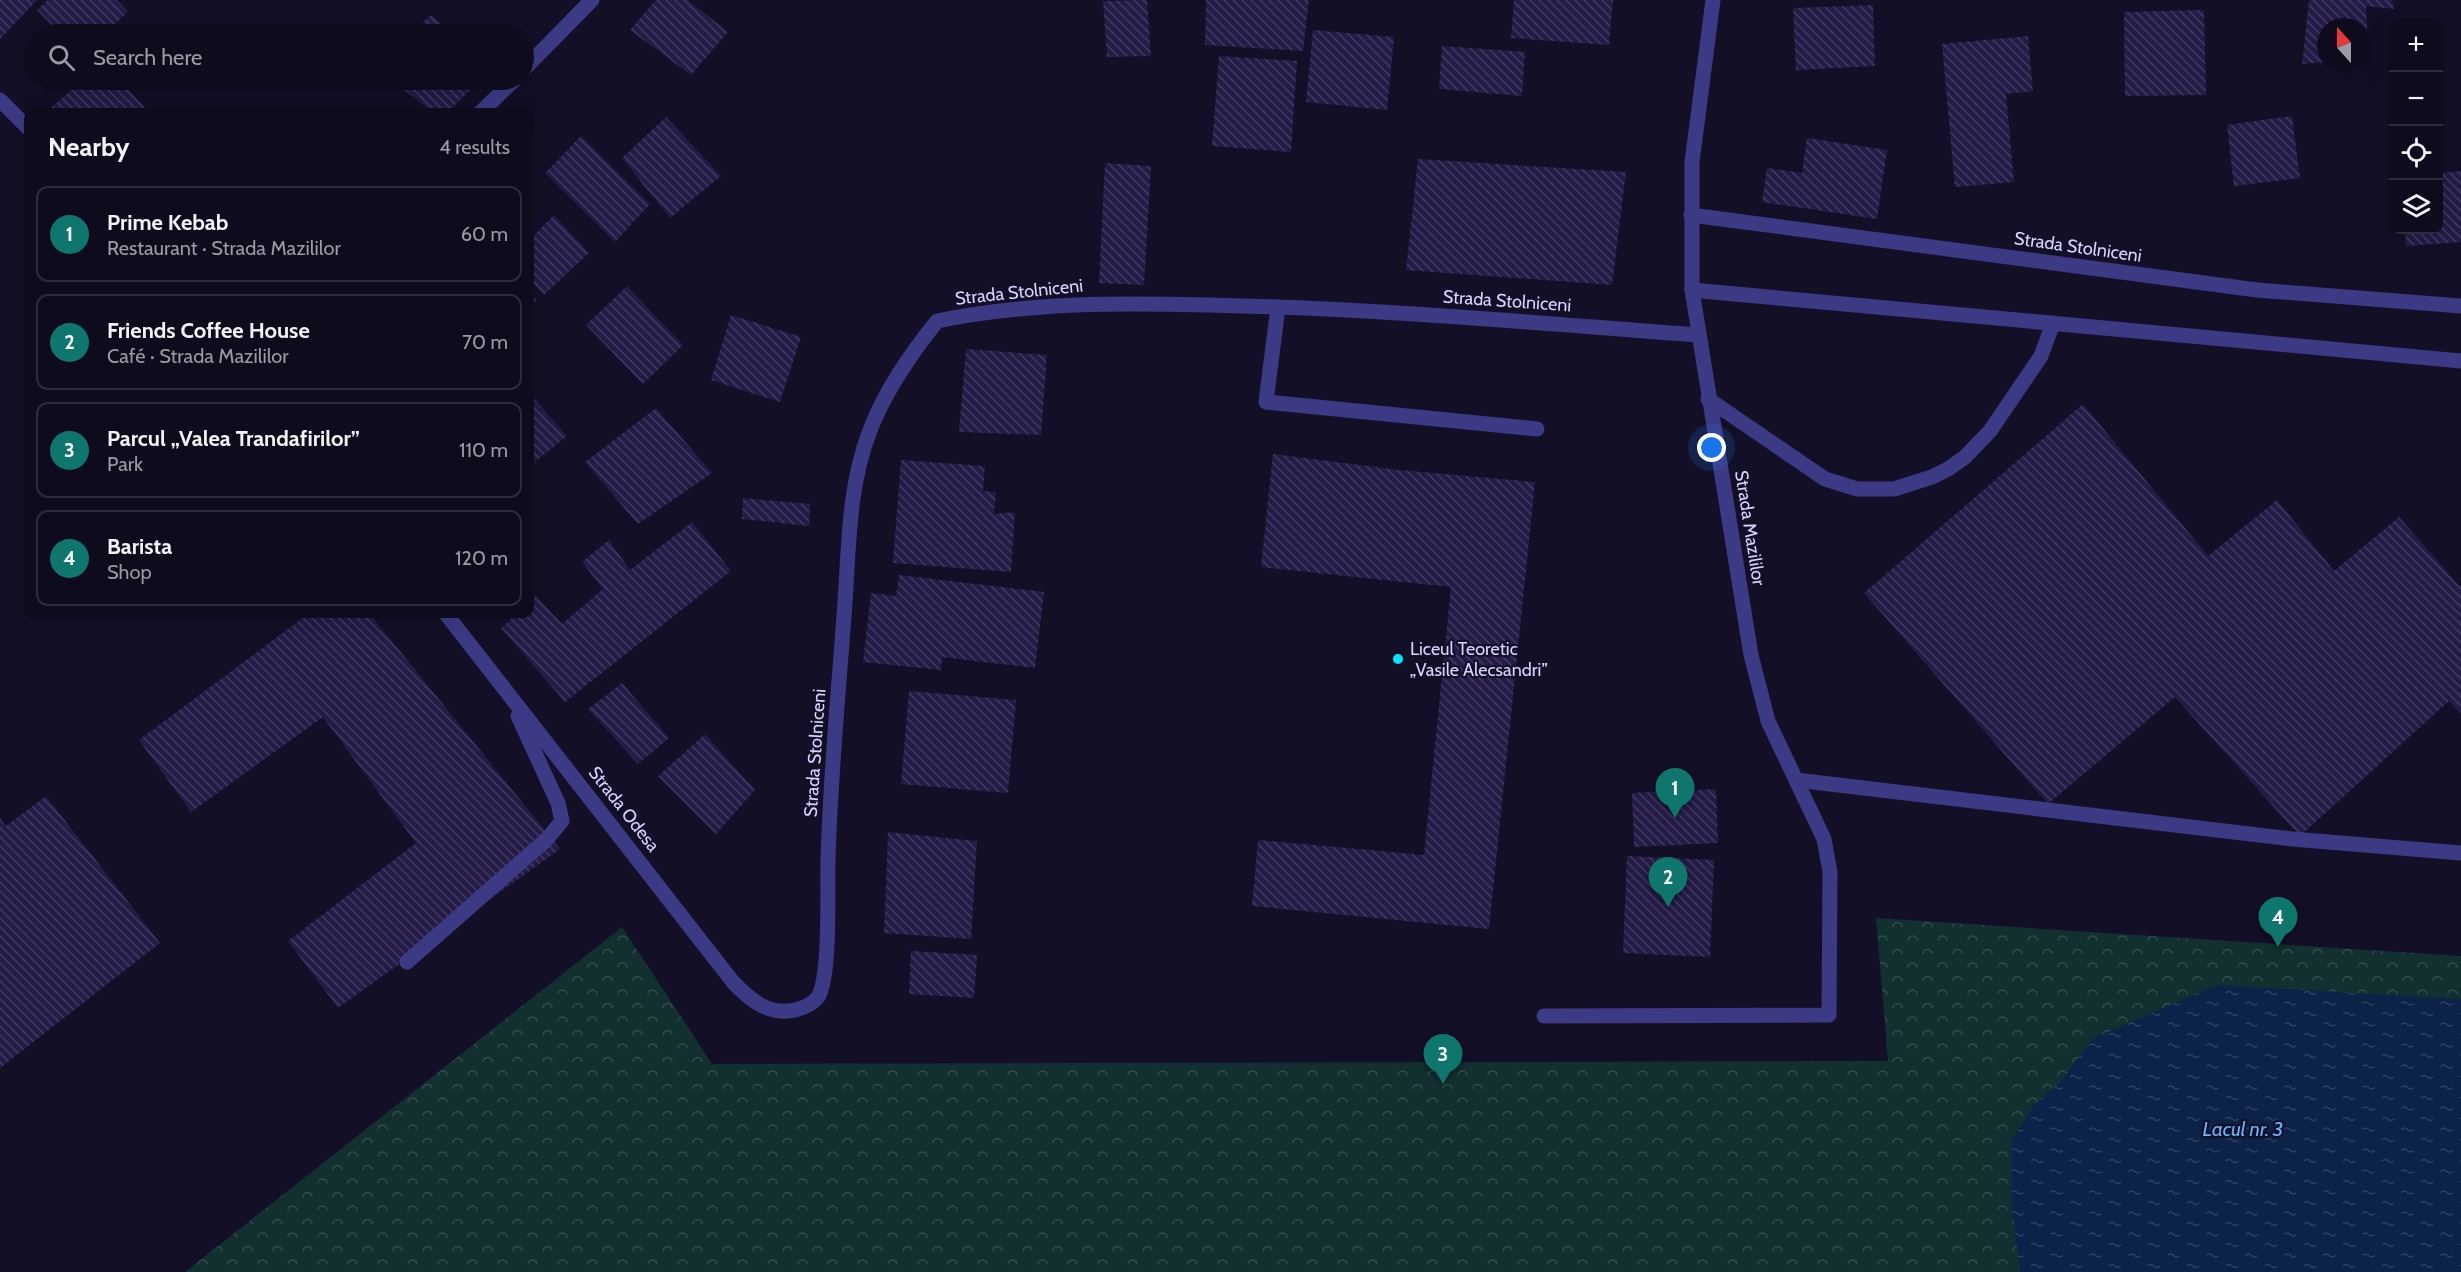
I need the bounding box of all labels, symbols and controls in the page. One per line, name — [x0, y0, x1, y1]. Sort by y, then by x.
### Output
north arrow — [2317, 18, 2371, 72]
map controls — [2389, 18, 2443, 234]
button: + — [2389, 18, 2443, 72]
search box — [24, 24, 534, 90]
icon: search — [45, 41, 78, 74]
text: Search here — [93, 44, 202, 71]
button: − — [2389, 72, 2443, 126]
button: locate — [2389, 126, 2443, 180]
text: Nearby — [48, 131, 129, 163]
text: 4 results — [439, 135, 510, 159]
button: layers — [2389, 180, 2443, 234]
text: Prime Kebab — [107, 209, 228, 236]
text: 1 — [66, 222, 73, 246]
text: 60 m — [461, 222, 508, 246]
street label: Strada Stolniceni — [2013, 227, 2143, 267]
text: Restaurant · Strada Mazililor — [107, 236, 341, 260]
street label: Strada Stolniceni — [954, 274, 1084, 310]
street label: Strada Stolniceni — [1442, 286, 1572, 316]
text: Friends Coffee House — [107, 317, 310, 344]
text: 2 — [64, 330, 75, 354]
text: 70 m — [462, 330, 508, 354]
text: Café · Strada Mazililor — [107, 344, 289, 368]
text: Parcul „Valea Trandafirilor” — [107, 425, 360, 452]
your location — [1697, 433, 1726, 462]
text: 3 — [64, 438, 75, 462]
text: 110 m — [459, 438, 508, 462]
text: Park — [107, 452, 143, 476]
street label: Strada Mazililor — [1730, 469, 1770, 588]
text: Barista — [107, 533, 172, 560]
text: 4 — [63, 546, 76, 570]
text: 120 m — [455, 546, 508, 570]
text: Shop — [107, 560, 152, 584]
place label: Liceul Teoretic „Vasile Alecsandri” — [1410, 638, 1548, 681]
marker: Liceul Teoretic „Vasile Alecsandri” — [1391, 652, 1405, 666]
street label: Strada Stolniceni — [800, 688, 830, 818]
street label: Strada Odesa — [584, 762, 664, 856]
pin: 1 — [1656, 768, 1694, 818]
pin: 2 — [1648, 858, 1688, 907]
pin: 4 — [2258, 898, 2298, 947]
pin: 3 — [1424, 1034, 1462, 1084]
water label: Lacul nr. 3 — [2203, 1117, 2283, 1141]

